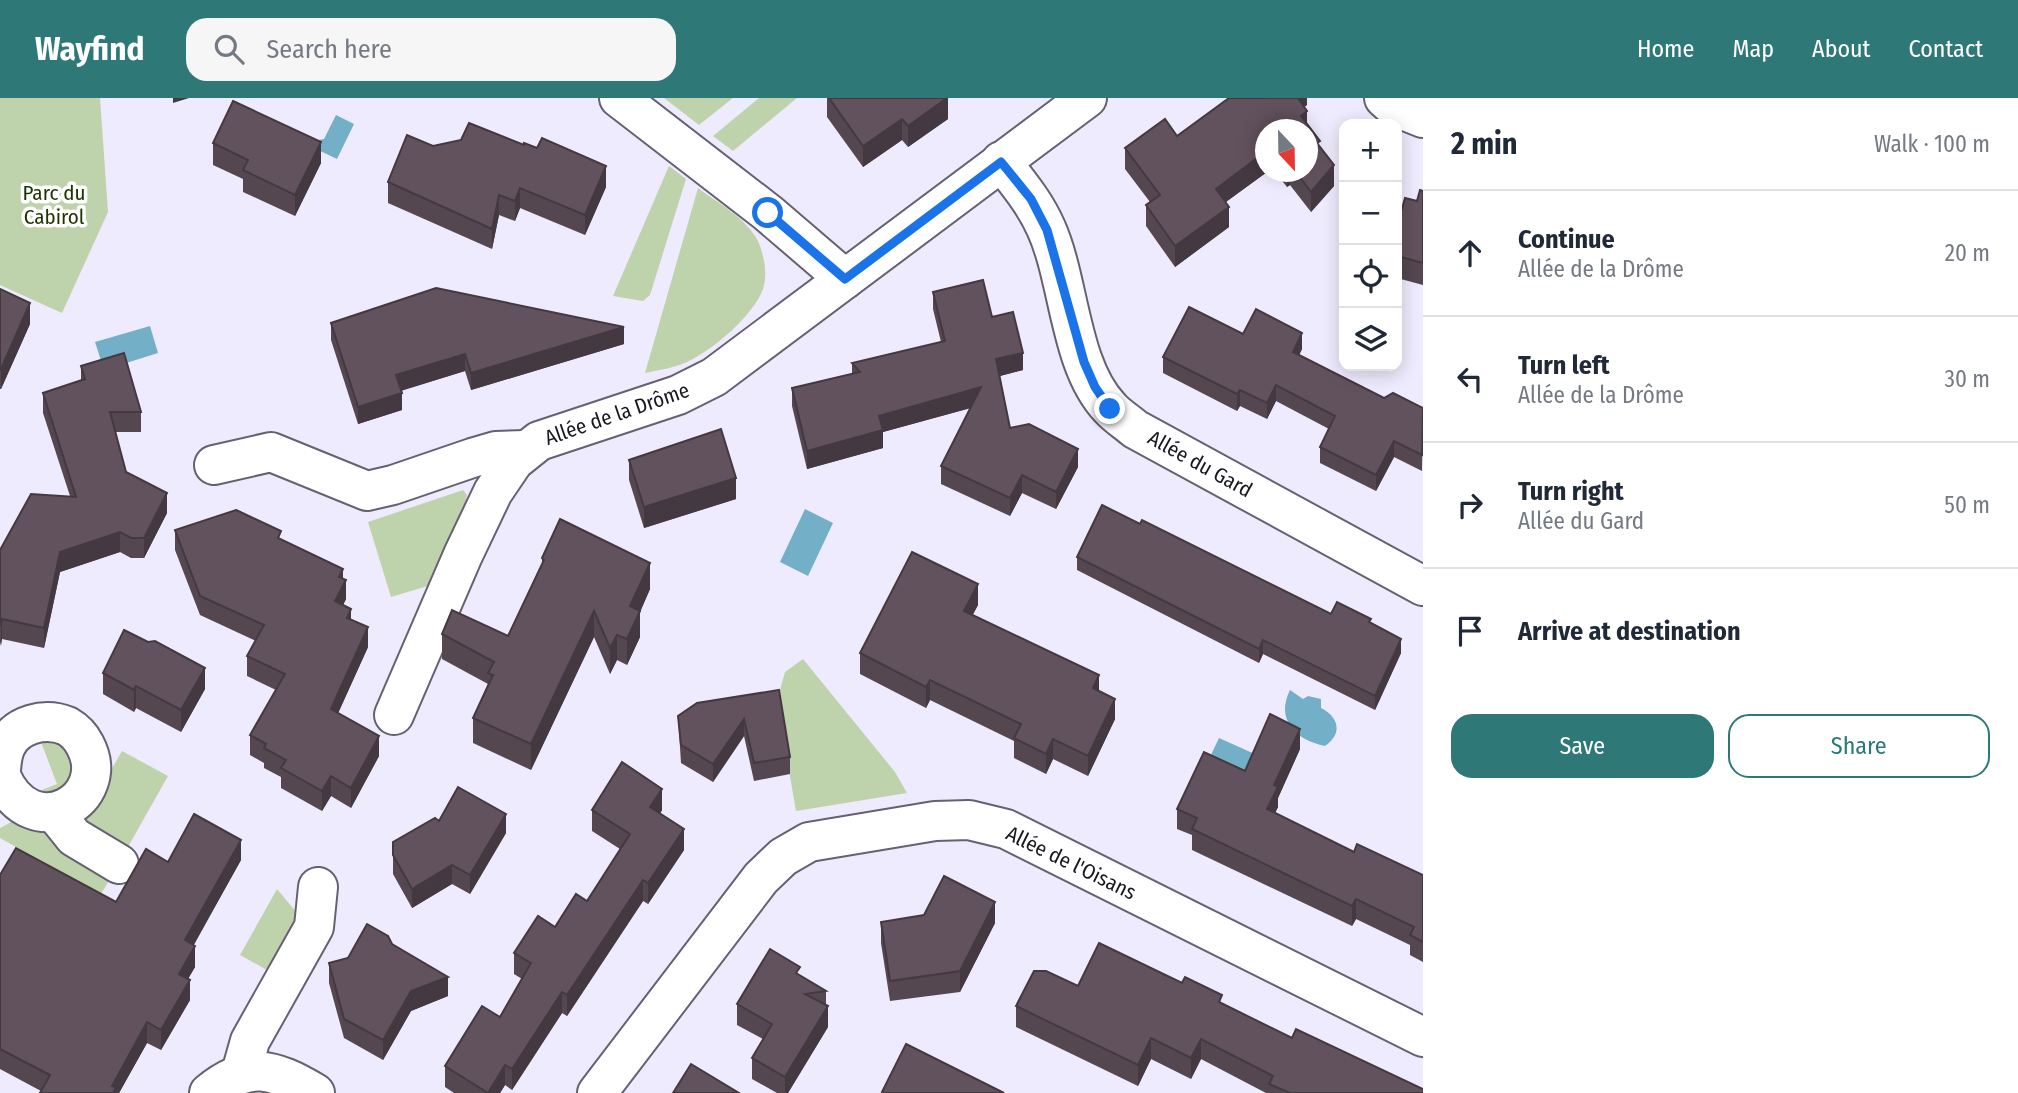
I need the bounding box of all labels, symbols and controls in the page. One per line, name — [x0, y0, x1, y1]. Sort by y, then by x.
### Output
search box — [186, 18, 676, 81]
text: Wayfind — [35, 29, 144, 69]
icon: search — [210, 30, 248, 68]
text: Search here — [266, 34, 392, 65]
text: Home — [1637, 35, 1694, 63]
text: Map — [1732, 35, 1774, 63]
text: About — [1812, 35, 1870, 63]
text: Contact — [1908, 35, 1983, 63]
north arrow — [1255, 119, 1318, 182]
map controls — [1339, 119, 1402, 371]
button: + — [1339, 119, 1402, 182]
text: 2 min — [1451, 126, 1518, 162]
text: Walk · 100 m — [1874, 130, 1990, 158]
park label: Parc du Cabirol — [22, 180, 86, 230]
button: − — [1339, 182, 1402, 245]
route start — [752, 197, 783, 228]
text: Continue — [1518, 224, 1615, 255]
icon: ahead — [1451, 234, 1489, 272]
text: 20 m — [1945, 239, 1990, 267]
button: locate — [1339, 245, 1402, 308]
text: Allée de la Drôme — [1518, 255, 1684, 283]
button: layers — [1339, 308, 1402, 371]
text: Turn left — [1518, 350, 1610, 381]
icon: left — [1451, 360, 1489, 398]
text: 30 m — [1945, 365, 1990, 393]
street label: Allée de la Drôme — [541, 377, 693, 451]
text: Allée de la Drôme — [1518, 381, 1684, 409]
route end — [1094, 393, 1125, 424]
street label: Allée du Gard — [1143, 425, 1257, 503]
text: Turn right — [1518, 476, 1624, 507]
icon: right — [1451, 486, 1489, 524]
text: 50 m — [1944, 491, 1990, 519]
text: Allée du Gard — [1518, 507, 1644, 535]
icon: arrive — [1451, 612, 1489, 650]
text: Arrive at destination — [1518, 616, 1741, 647]
button: Save — [1451, 714, 1714, 778]
button: Share — [1728, 714, 1990, 778]
street label: Allée de l'Oisans — [1002, 820, 1140, 906]

